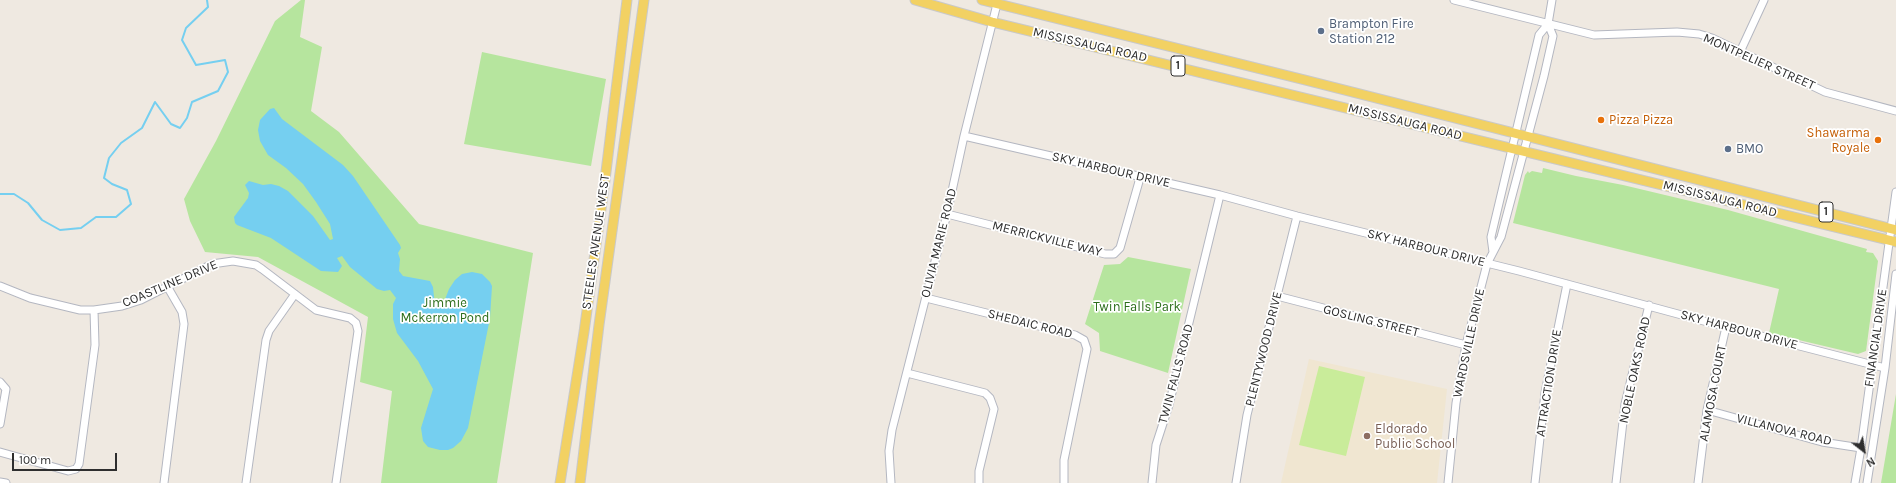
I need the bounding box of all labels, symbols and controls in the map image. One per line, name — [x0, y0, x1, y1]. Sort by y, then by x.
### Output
place label: Brampton Fire Station 212 — [1329, 16, 1414, 47]
street label: MISSISSAUGA ROAD — [1031, 24, 1149, 66]
marker: Brampton Fire Station 212 — [1316, 26, 1326, 36]
street label: MONTPELIER STREET — [1701, 30, 1817, 94]
road number: 1 — [1171, 56, 1185, 76]
street label: MISSISSAUGA ROAD — [1346, 100, 1464, 144]
place label: Pizza Pizza — [1609, 112, 1673, 128]
marker: Pizza Pizza — [1596, 115, 1606, 125]
place label: Shawarma Royale — [1807, 125, 1870, 156]
marker: Shawarma Royale — [1873, 135, 1883, 145]
place label: BMO — [1736, 141, 1763, 157]
marker: BMO — [1723, 144, 1733, 154]
street label: SKY HARBOUR DRIVE — [1050, 149, 1172, 191]
street label: STEELES AVENUE WEST — [579, 174, 613, 310]
street label: MISSISSAUGA ROAD — [1661, 177, 1779, 221]
street label: OLIVIA MARIE ROAD — [918, 187, 960, 299]
road number: 1 — [1819, 202, 1833, 222]
street label: MERRICKVILLE WAY — [990, 218, 1104, 260]
street label: SKY HARBOUR DRIVE — [1365, 226, 1487, 270]
street label: COASTLINE DRIVE — [120, 257, 220, 311]
street label: WARDSVILLE DRIVE — [1450, 287, 1488, 399]
street label: FINANCIAL DRIVE — [1861, 288, 1891, 388]
street label: PLENTYWOOD DRIVE — [1242, 290, 1286, 408]
park label: Jimmie Mckerron Pond — [400, 295, 490, 326]
park label: Twin Falls Park — [1093, 299, 1181, 315]
street label: GOSLING STREET — [1322, 302, 1420, 340]
street label: SHEDAIC ROAD — [986, 306, 1074, 342]
street label: SKY HARBOUR DRIVE — [1679, 307, 1799, 353]
street label: NOBLE OAKS ROAD — [1616, 315, 1654, 425]
street label: TWIN FALLS ROAD — [1155, 322, 1197, 426]
street label: ATTRACTION DRIVE — [1533, 328, 1565, 438]
street label: ALAMOSA COURT — [1696, 343, 1730, 443]
street label: VILLANOVA ROAD — [1735, 411, 1833, 449]
place label: Eldorado Public School — [1375, 421, 1455, 452]
marker: Eldorado Public School — [1362, 431, 1372, 441]
north arrow — [1844, 431, 1884, 471]
scale bar — [14, 445, 119, 471]
text: 100 m — [19, 453, 51, 467]
text: N — [1864, 454, 1877, 469]

